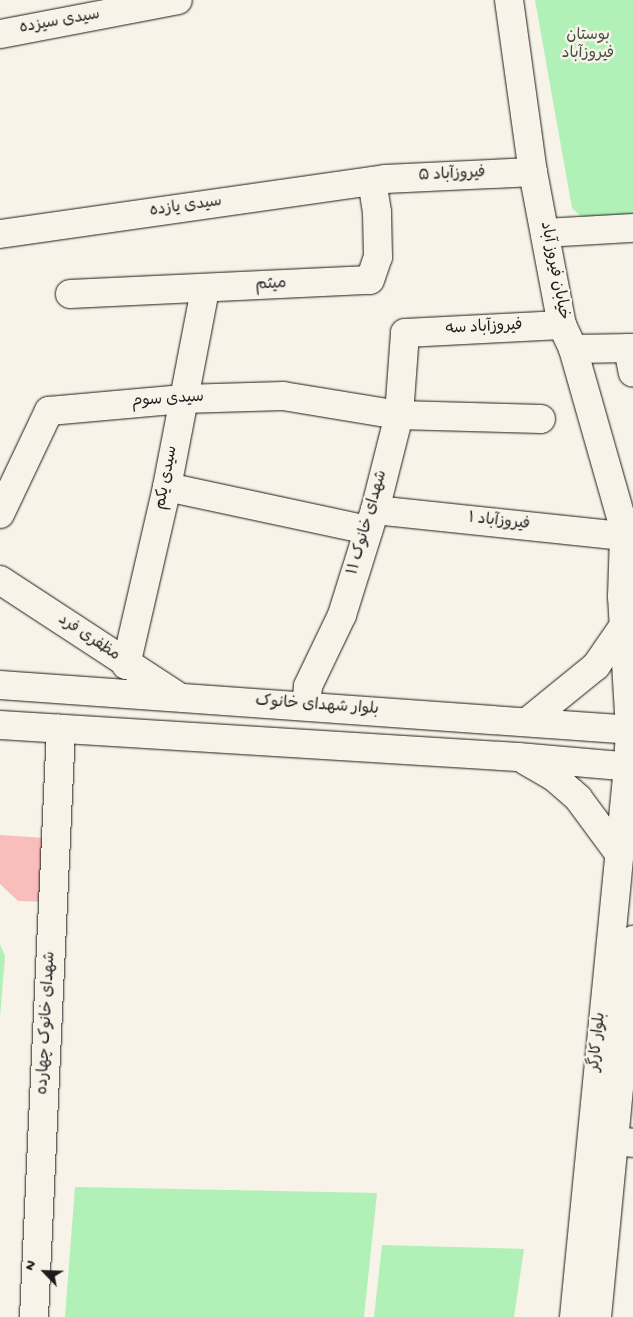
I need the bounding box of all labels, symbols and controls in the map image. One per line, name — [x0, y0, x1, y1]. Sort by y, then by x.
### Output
street label: سیدی سیزده — [18, 6, 102, 40]
park label: بوستان فیروزآباد — [562, 27, 614, 65]
street label: فیروزآباد ۵ — [418, 165, 486, 187]
street label: سیدی یازده — [149, 193, 223, 223]
street label: خیابان فیروز آباد — [534, 220, 572, 322]
street label: میثم — [255, 276, 287, 296]
street label: فیروزآباد سه — [445, 317, 523, 341]
street label: سیدی سوم — [131, 389, 205, 413]
street label: سیدی یکم — [152, 445, 184, 511]
street label: شهدای خانوک ۱۱ — [345, 468, 393, 578]
street label: فیروزآباد ۱ — [467, 510, 531, 536]
street label: مظفری فرد — [53, 611, 123, 667]
street label: بلوار شهدای خانوک — [255, 693, 379, 721]
street label: شهدای خانوک چهارده — [35, 951, 61, 1095]
street label: بلوار کارگر — [586, 1011, 612, 1073]
north arrow — [20, 1247, 70, 1297]
text: N — [21, 1258, 40, 1273]

